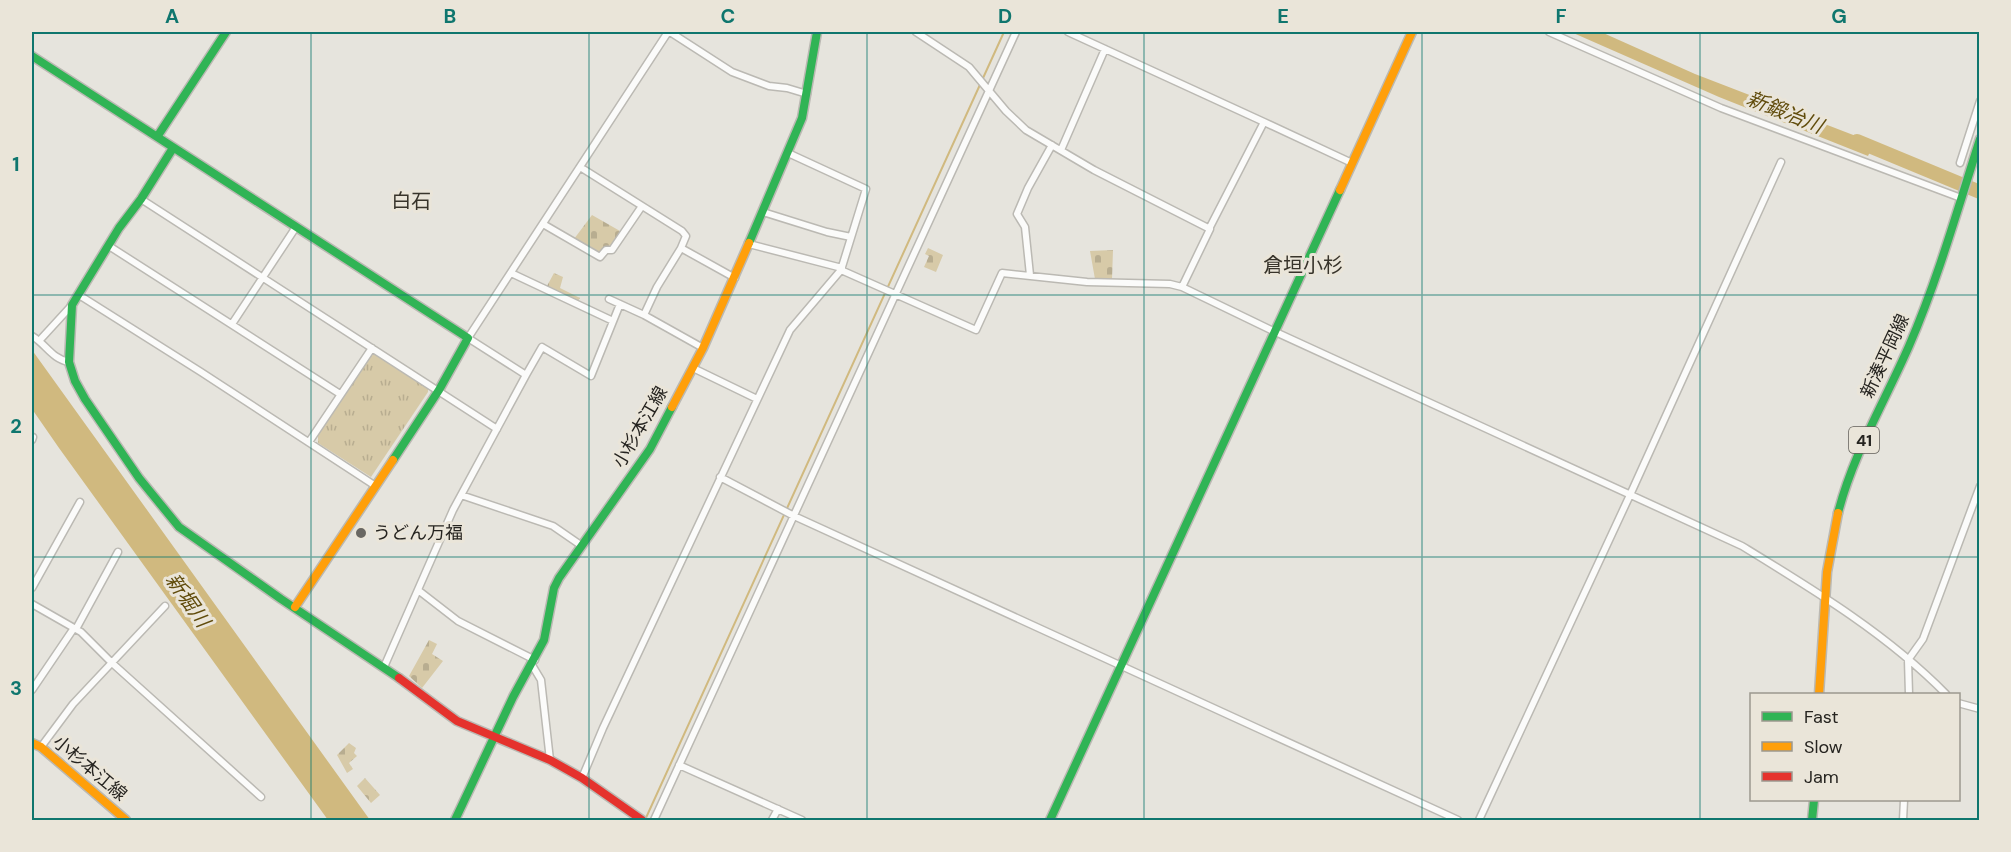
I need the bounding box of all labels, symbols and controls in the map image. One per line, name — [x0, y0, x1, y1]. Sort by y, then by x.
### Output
text: A — [165, 3, 179, 29]
text: B — [444, 3, 456, 29]
text: C — [721, 3, 735, 29]
text: D — [998, 3, 1012, 29]
text: E — [1277, 3, 1289, 29]
text: F — [1555, 3, 1567, 29]
text: G — [1831, 3, 1847, 29]
water label: 新鍛冶川 — [1743, 85, 1829, 140]
text: 1 — [12, 151, 20, 177]
district label: 白石 — [391, 188, 431, 214]
district label: 倉垣小杉 — [1263, 252, 1343, 278]
street label: 新湊平岡線 — [1855, 310, 1915, 402]
street label: 小杉本江線 — [607, 382, 673, 472]
text: 2 — [10, 413, 22, 439]
road number: 41 — [1849, 427, 1879, 453]
place label: うどん万福 — [373, 521, 463, 545]
marker: うどん万福 — [354, 526, 368, 540]
water label: 新堀川 — [160, 568, 217, 634]
text: 3 — [10, 675, 22, 701]
legend — [1750, 693, 1960, 801]
text: Fast — [1804, 705, 1839, 729]
street label: 小杉本江線 — [48, 730, 132, 806]
text: Slow — [1804, 735, 1843, 759]
text: Jam — [1804, 765, 1839, 789]

